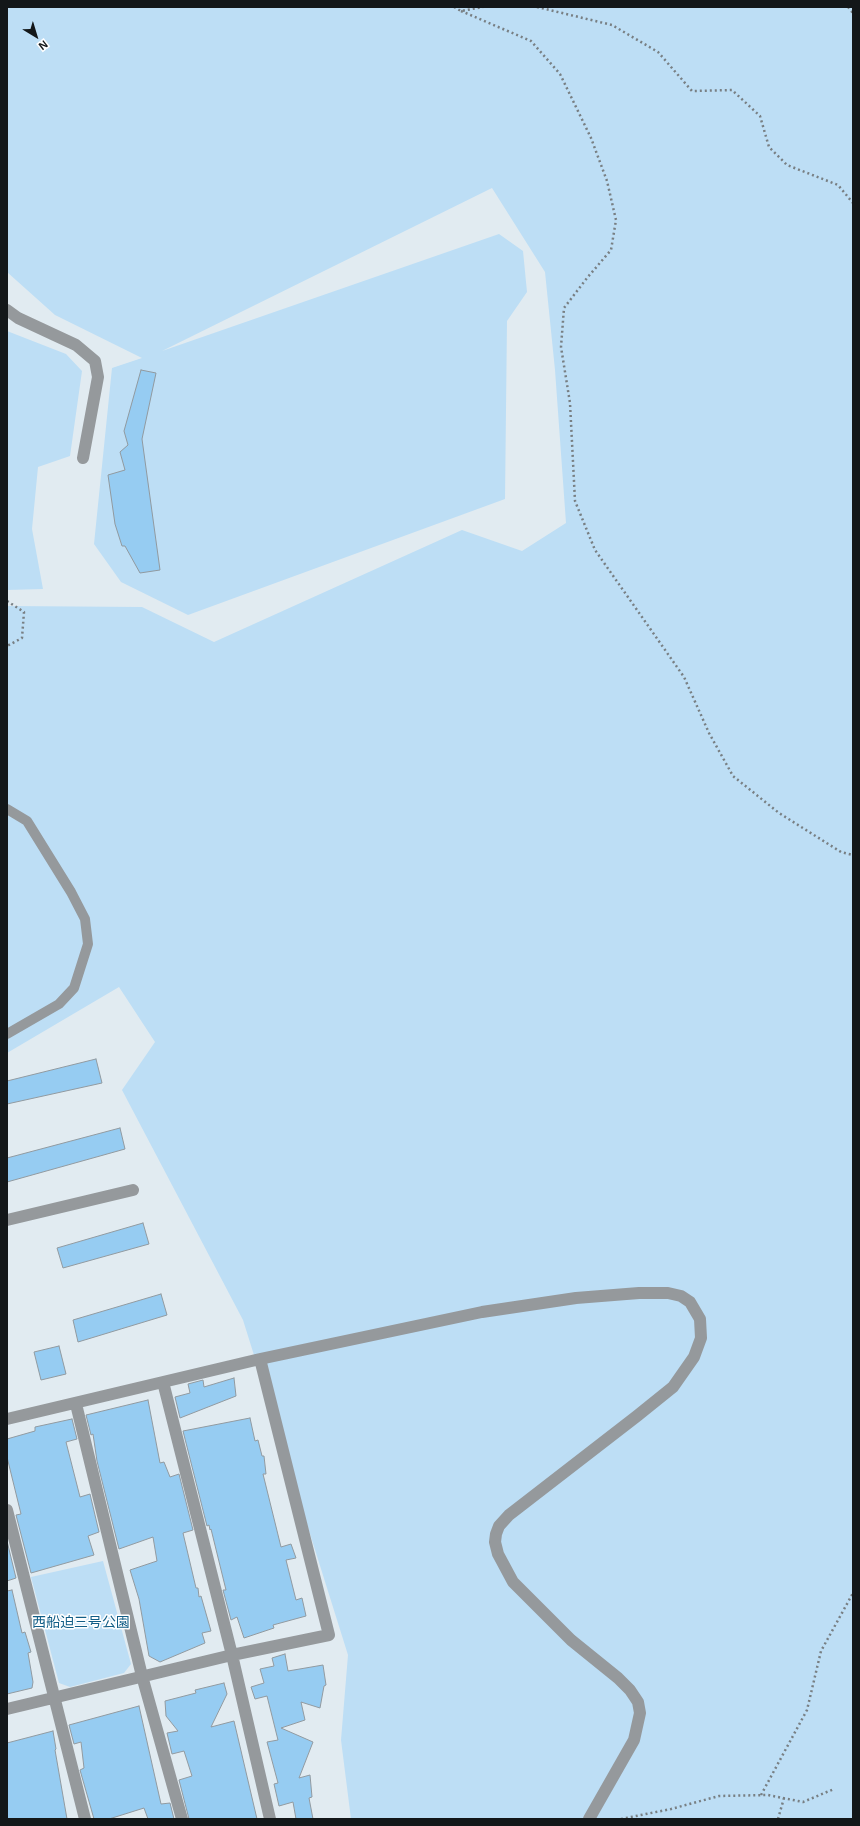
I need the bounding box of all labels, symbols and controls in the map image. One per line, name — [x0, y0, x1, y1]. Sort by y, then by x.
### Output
north arrow — [16, 16, 56, 56]
text: N — [37, 38, 50, 53]
park label: 西船迫三号公園 — [32, 1615, 130, 1631]

